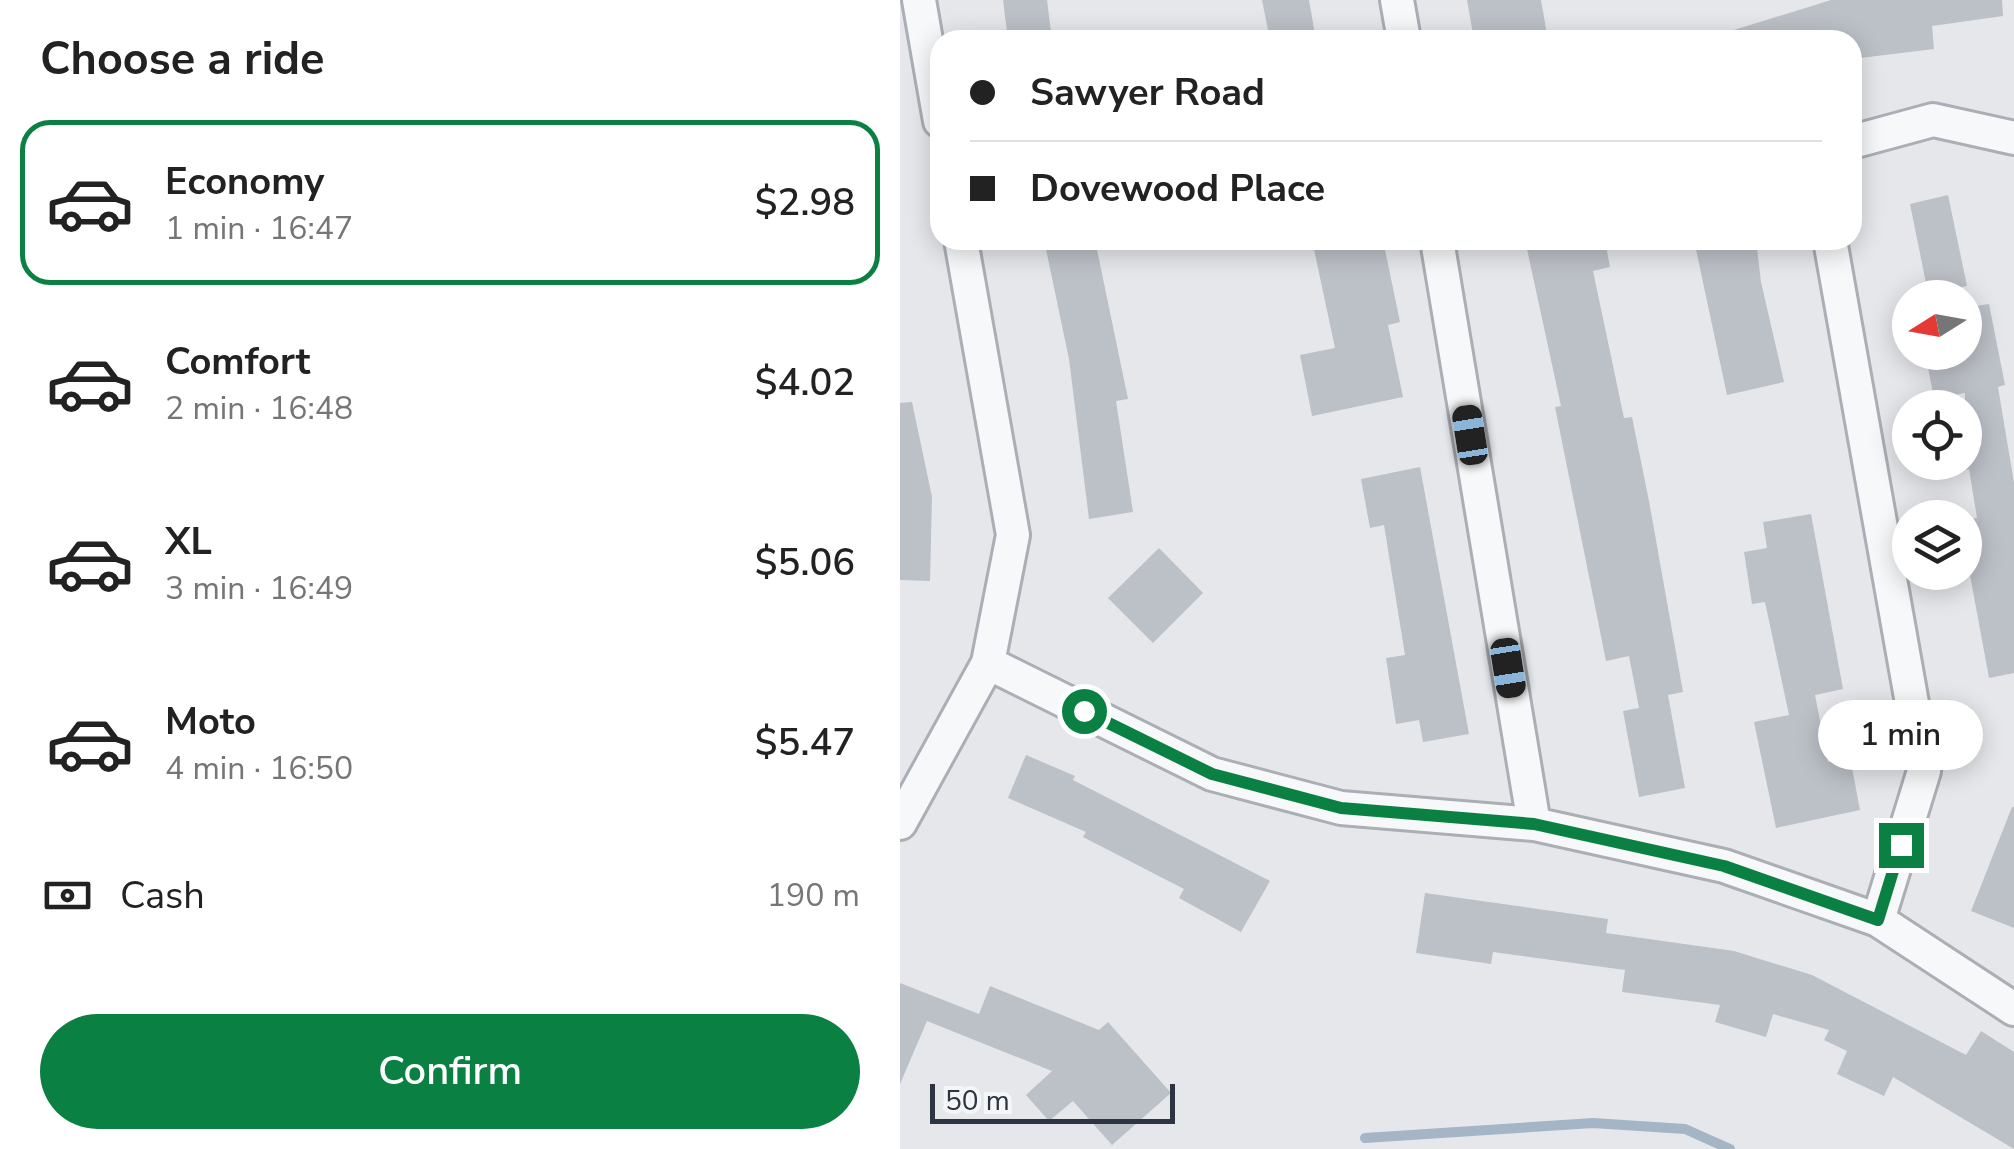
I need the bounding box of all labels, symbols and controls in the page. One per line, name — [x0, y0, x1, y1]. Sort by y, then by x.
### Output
text: Choose a ride — [40, 29, 325, 90]
text: Sawyer Road — [1030, 67, 1265, 118]
text: Economy — [165, 156, 324, 207]
icon: car — [45, 158, 135, 248]
text: Dovewood Place — [1030, 163, 1325, 214]
text: $2.98 — [755, 177, 855, 228]
text: 1 min · 16:47 — [165, 207, 353, 250]
north arrow — [1892, 280, 1982, 370]
map controls — [1892, 280, 1982, 590]
text: Comfort — [165, 336, 310, 387]
icon: car — [45, 338, 135, 428]
text: $4.02 — [755, 357, 855, 408]
text: 2 min · 16:48 — [165, 387, 353, 430]
button: locate — [1892, 390, 1982, 480]
car — [1450, 403, 1490, 467]
button: layers — [1892, 500, 1982, 590]
text: XL — [165, 516, 212, 567]
icon: car — [45, 518, 135, 608]
text: $5.06 — [755, 537, 855, 588]
text: 3 min · 16:49 — [165, 567, 353, 610]
car — [1488, 636, 1528, 700]
route start — [1062, 689, 1107, 734]
text: Moto — [165, 696, 256, 747]
icon: car — [45, 698, 135, 788]
callout: 1 min — [1818, 700, 1984, 770]
text: 1 min — [1860, 713, 1941, 756]
text: $5.47 — [755, 717, 855, 768]
text: 4 min · 16:50 — [165, 747, 353, 790]
route end — [1879, 823, 1924, 868]
icon: cash — [40, 868, 95, 923]
text: Cash — [120, 870, 205, 921]
text: 190 m — [767, 874, 860, 917]
button: Confirm — [40, 1014, 860, 1129]
scale bar — [930, 1079, 1175, 1124]
text: 50 m — [945, 1082, 1010, 1120]

